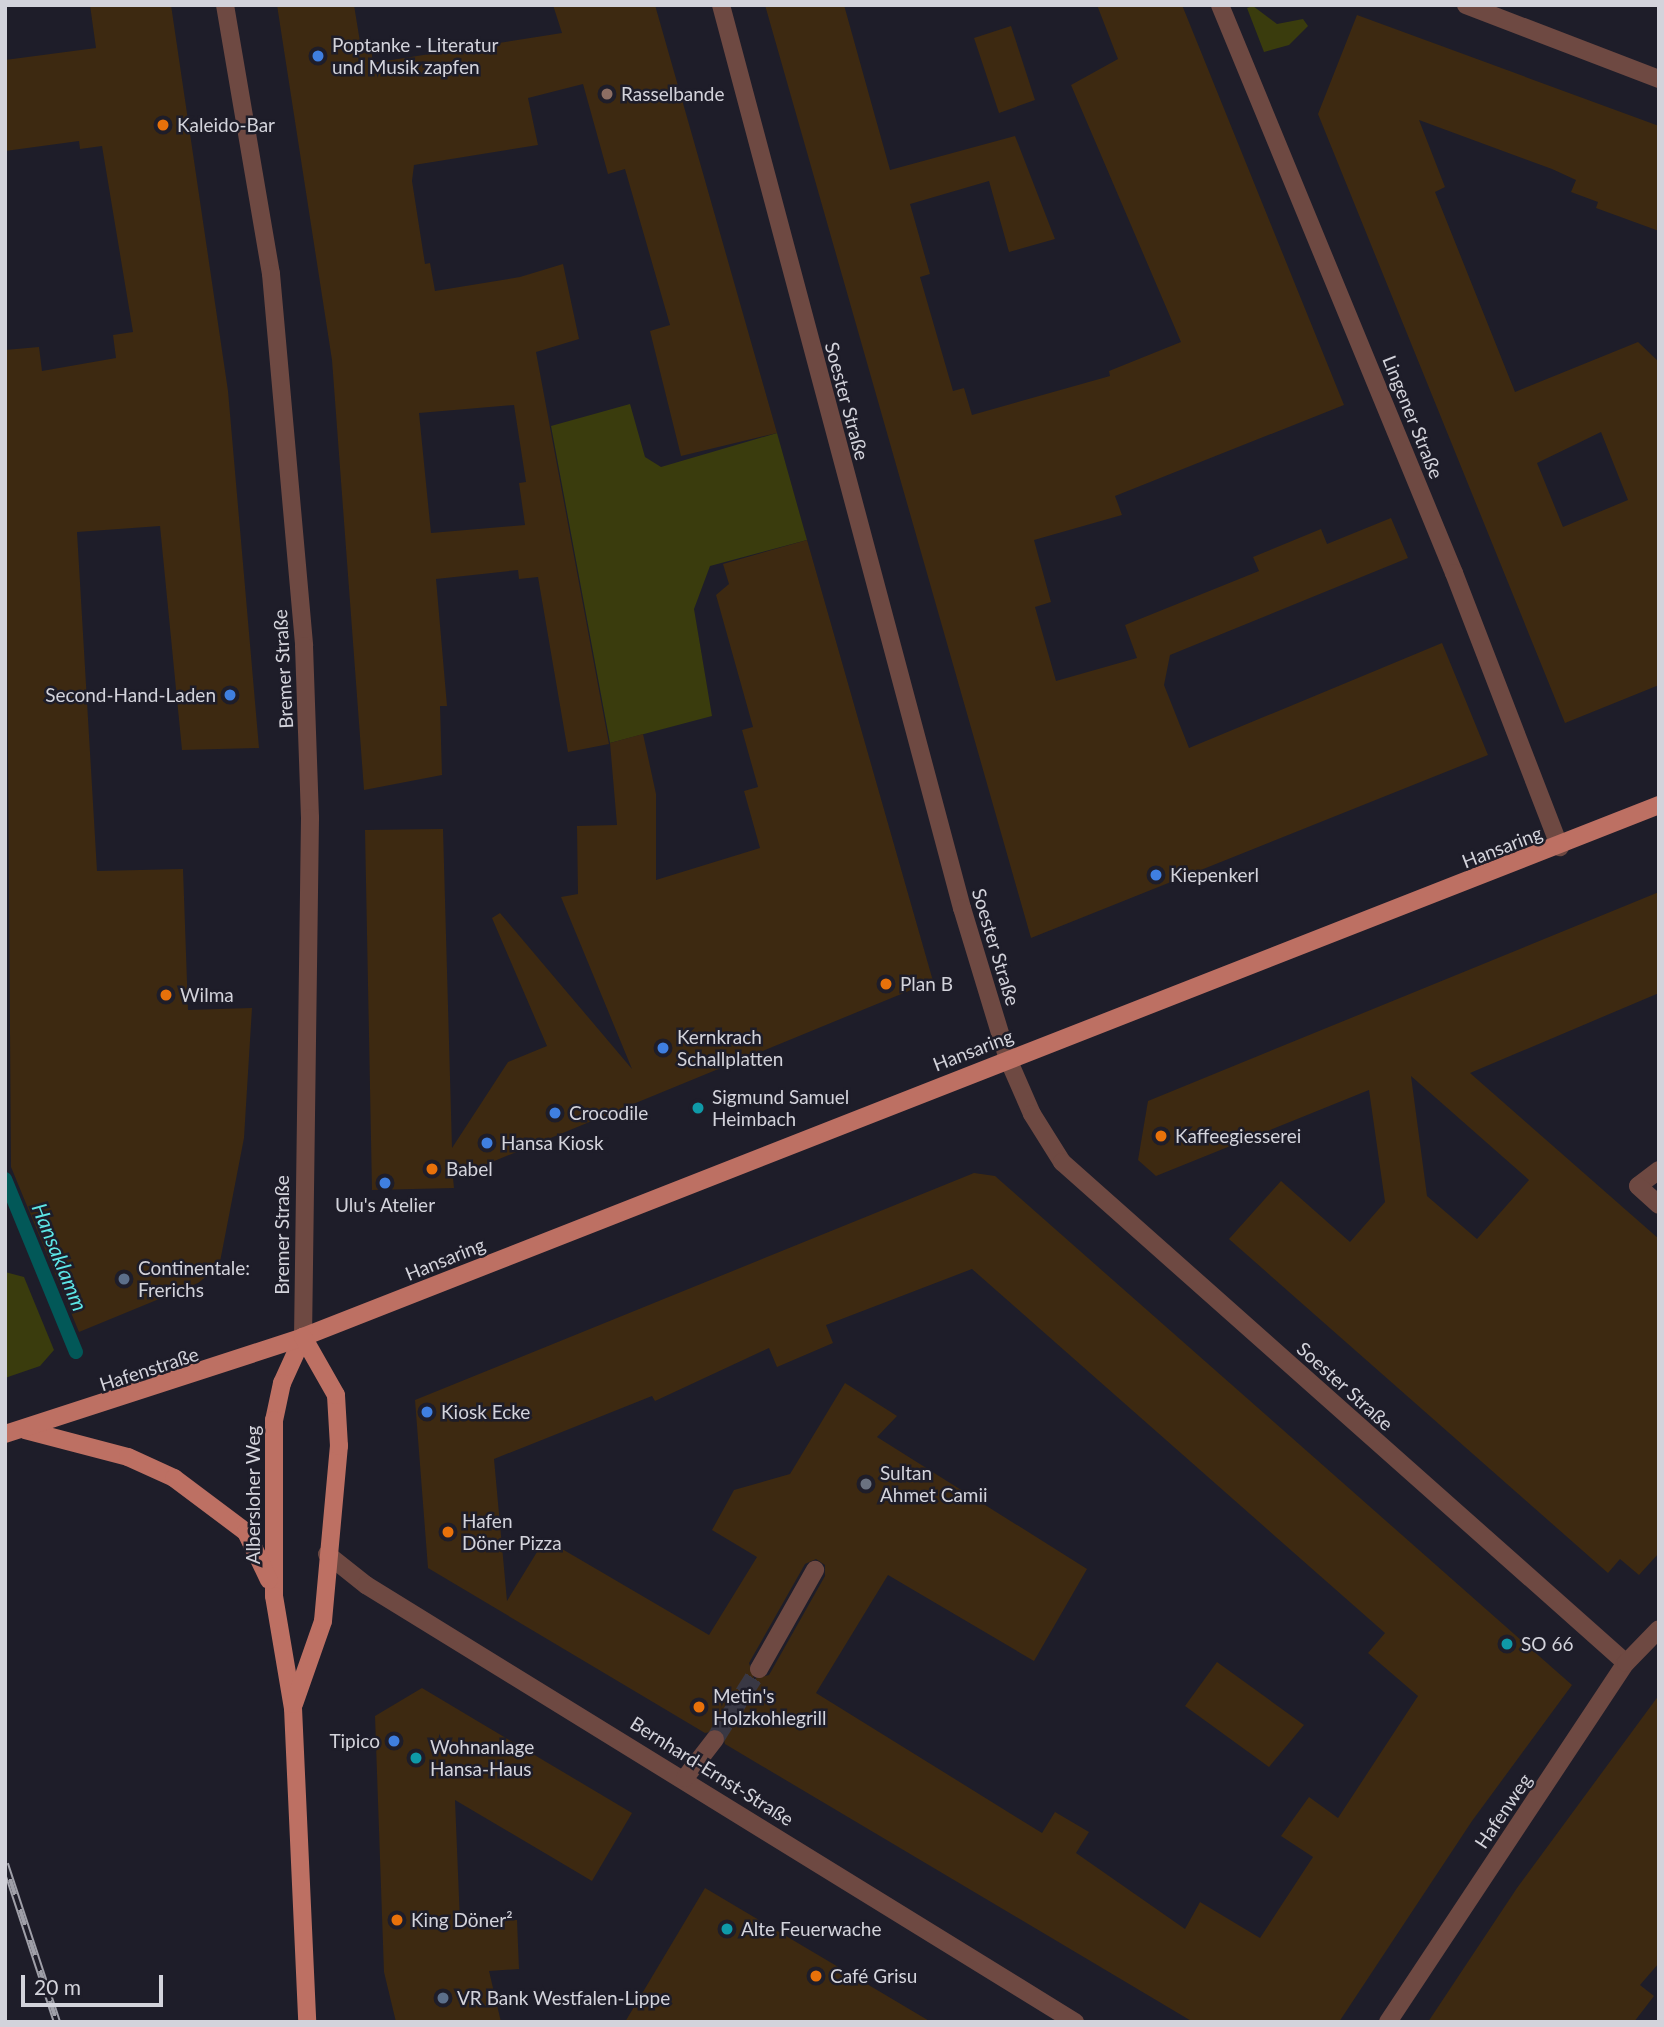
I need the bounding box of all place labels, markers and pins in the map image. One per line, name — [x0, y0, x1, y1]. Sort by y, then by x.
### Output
place label: Poptanke - Literatur und Musik zapfen — [332, 34, 499, 78]
marker: Poptanke - Literatur und Musik zapfen — [310, 48, 326, 64]
place label: Rasselbande — [621, 83, 725, 105]
marker: Rasselbande — [599, 86, 615, 102]
place label: Kaleido-Bar — [177, 114, 275, 136]
marker: Kaleido-Bar — [155, 117, 171, 133]
place label: Second-Hand-Laden — [45, 684, 216, 706]
marker: Second-Hand-Laden — [222, 687, 238, 703]
place label: Kiepenkerl — [1170, 864, 1259, 886]
marker: Kiepenkerl — [1148, 867, 1164, 883]
place label: Plan B — [900, 973, 953, 995]
marker: Plan B — [878, 976, 894, 992]
place label: Wilma — [180, 984, 234, 1006]
marker: Wilma — [158, 987, 174, 1003]
place label: Kernkrach Schallplatten — [677, 1026, 783, 1070]
marker: Kernkrach Schallplatten — [655, 1040, 671, 1056]
place label: Sigmund Samuel Heimbach — [712, 1086, 849, 1130]
marker: Sigmund Samuel Heimbach — [690, 1100, 706, 1116]
place label: Crocodile — [569, 1102, 648, 1124]
marker: Crocodile — [547, 1105, 563, 1121]
place label: Kaffeegiesserei — [1175, 1125, 1301, 1147]
marker: Kaffeegiesserei — [1153, 1128, 1169, 1144]
place label: Hansa Kiosk — [501, 1132, 604, 1154]
marker: Hansa Kiosk — [479, 1135, 495, 1151]
place label: Babel — [446, 1158, 493, 1180]
marker: Babel — [424, 1161, 440, 1177]
marker: Ulu's Atelier — [377, 1175, 393, 1191]
place label: Ulu's Atelier — [335, 1194, 435, 1216]
place label: Continentale: Frerichs — [138, 1257, 250, 1301]
marker: Continentale: Frerichs — [116, 1271, 132, 1287]
place label: Kiosk Ecke — [441, 1401, 530, 1423]
marker: Kiosk Ecke — [419, 1404, 435, 1420]
place label: Sultan Ahmet Camii — [880, 1462, 988, 1506]
marker: Sultan Ahmet Camii — [858, 1476, 874, 1492]
place label: Hafen Döner Pizza — [462, 1510, 562, 1554]
marker: Hafen Döner Pizza — [440, 1524, 456, 1540]
place label: SO 66 — [1521, 1633, 1573, 1655]
marker: SO 66 — [1499, 1636, 1515, 1652]
place label: Metin's Holzkohlegrill — [713, 1685, 826, 1729]
marker: Metin's Holzkohlegrill — [691, 1699, 707, 1715]
place label: Tipico — [329, 1730, 380, 1752]
marker: Tipico — [386, 1733, 402, 1749]
place label: Wohnanlage Hansa-Haus — [430, 1736, 534, 1780]
marker: Wohnanlage Hansa-Haus — [408, 1750, 424, 1766]
place label: King Döner² — [411, 1909, 512, 1931]
marker: King Döner² — [389, 1912, 405, 1928]
place label: Alte Feuerwache — [741, 1918, 881, 1940]
marker: Alte Feuerwache — [719, 1921, 735, 1937]
place label: Café Grisu — [830, 1965, 917, 1987]
marker: Café Grisu — [808, 1968, 824, 1984]
place label: VR Bank Westfalen-Lippe — [457, 1987, 670, 2009]
marker: VR Bank Westfalen-Lippe — [435, 1990, 451, 2006]

